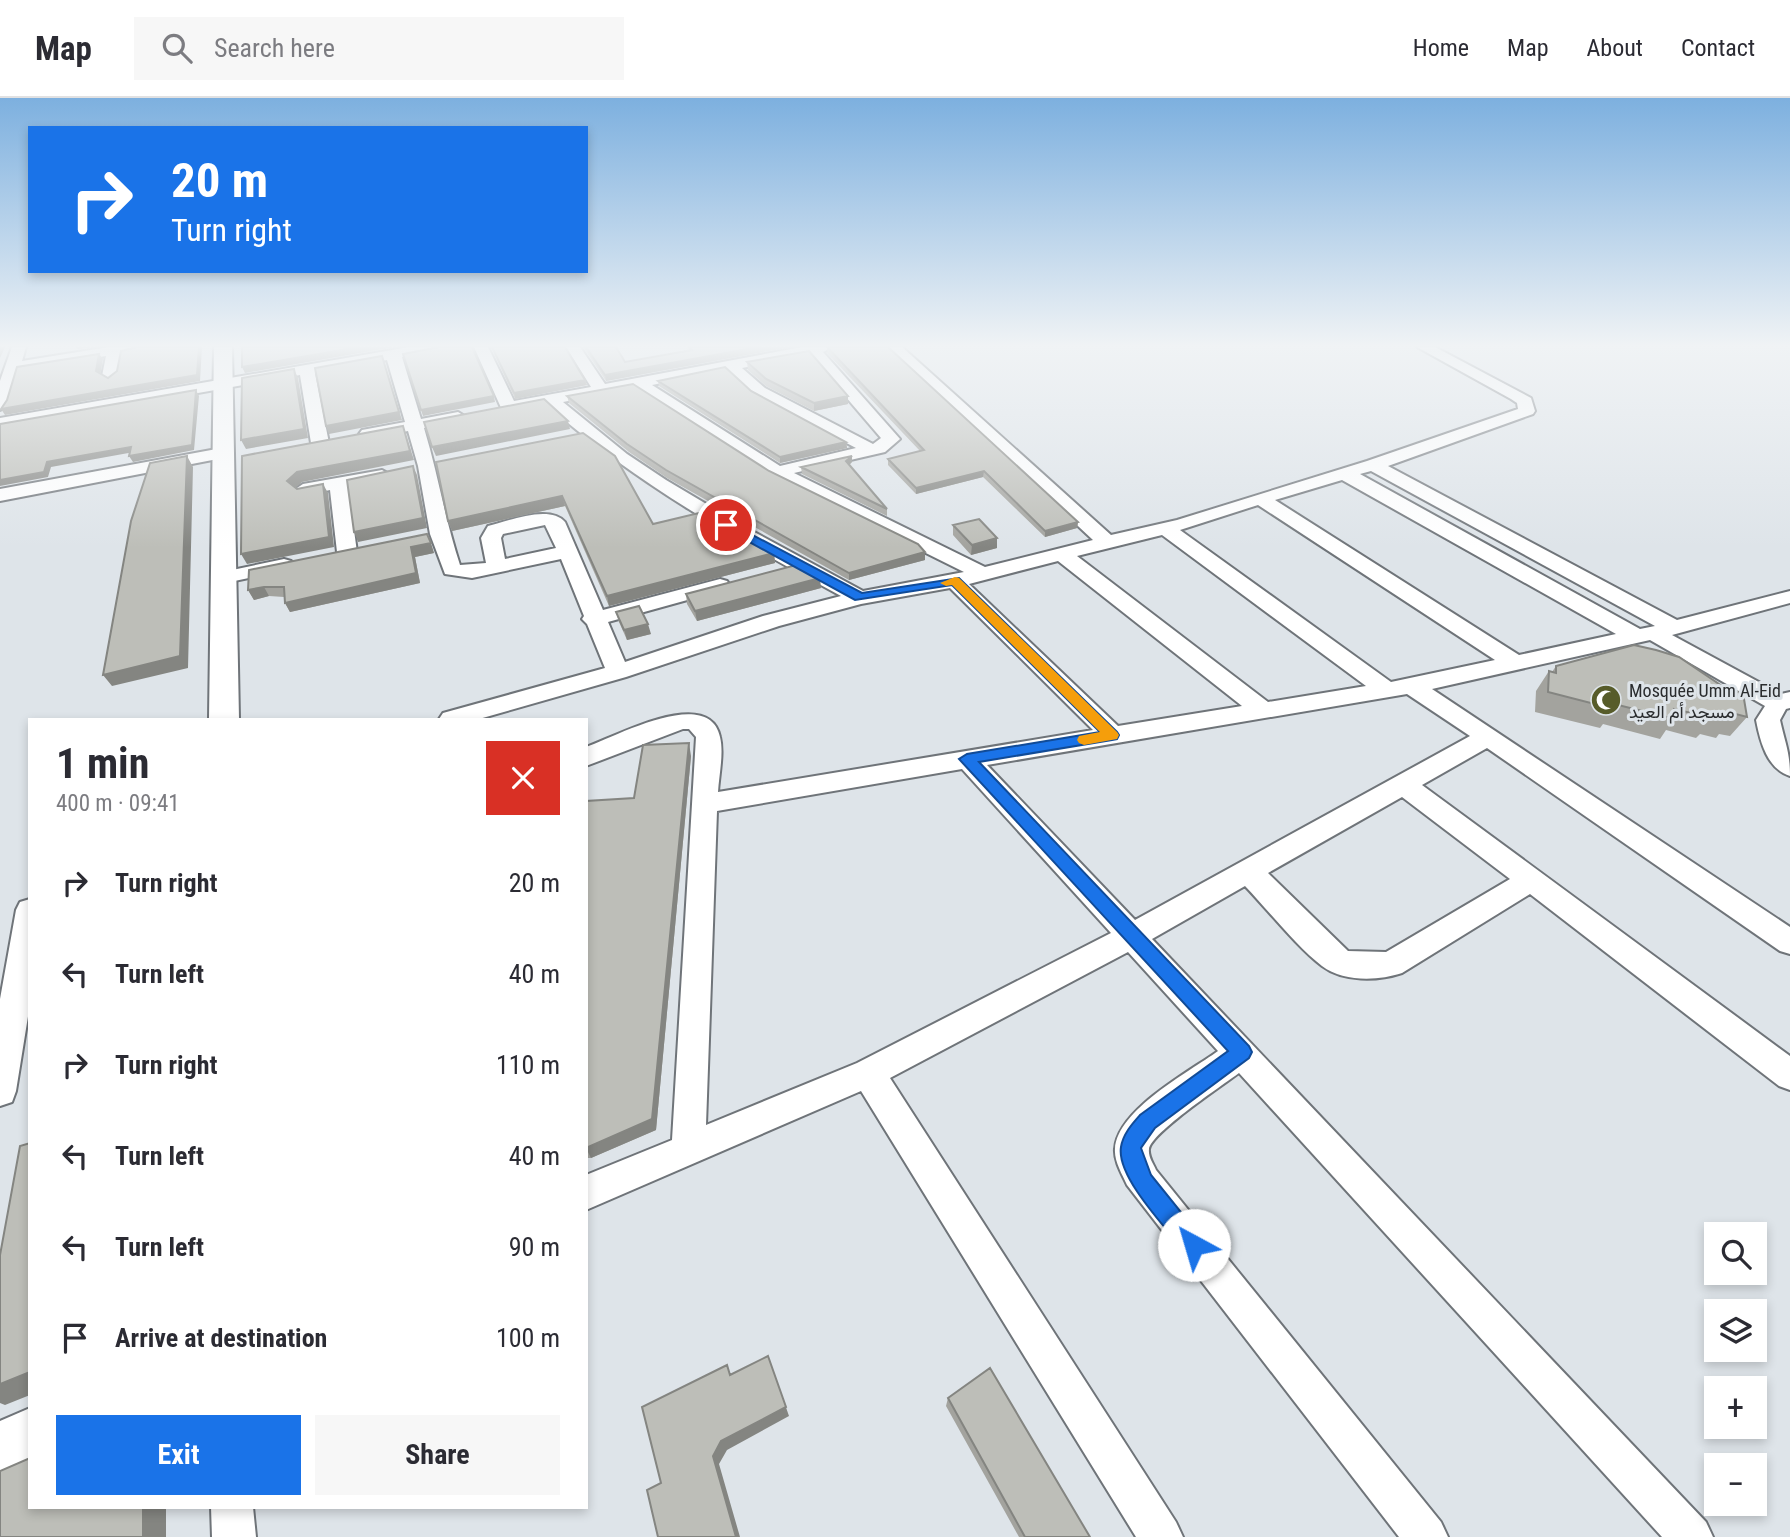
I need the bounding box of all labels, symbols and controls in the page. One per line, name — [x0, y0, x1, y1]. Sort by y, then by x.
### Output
search box — [134, 17, 624, 80]
text: Map — [35, 29, 92, 68]
icon: search — [158, 29, 196, 67]
text: Search here — [214, 33, 335, 63]
text: Home — [1413, 34, 1469, 62]
text: Map — [1507, 34, 1549, 62]
text: About — [1587, 34, 1643, 62]
text: Contact — [1681, 34, 1755, 62]
text: 20 m — [171, 152, 268, 209]
icon: right — [56, 154, 147, 245]
text: Turn right — [171, 211, 292, 249]
pin — [696, 495, 756, 555]
icon: arrive — [707, 506, 745, 544]
place label: Mosquée Umm Al-Eid مسجد أم العيد — [1629, 680, 1781, 724]
mosque icon: Mosquée Umm Al-Eid مسجد أم العيد — [1589, 683, 1623, 717]
text: 1 min — [56, 739, 149, 788]
button: close — [486, 741, 560, 815]
text: 400 m · 09:41 — [56, 790, 180, 817]
icon: right — [56, 864, 94, 902]
text: Turn right — [115, 868, 217, 898]
text: 20 m — [509, 868, 560, 898]
icon: left — [56, 955, 94, 993]
text: Turn left — [115, 959, 204, 989]
text: 40 m — [509, 959, 560, 989]
icon: right — [56, 1046, 94, 1084]
text: Turn right — [115, 1050, 217, 1080]
text: 110 m — [496, 1050, 560, 1080]
icon: left — [56, 1137, 94, 1175]
text: Turn left — [115, 1141, 204, 1171]
text: 40 m — [509, 1141, 560, 1171]
position arrow — [1157, 1208, 1231, 1282]
map controls — [1704, 1222, 1767, 1516]
button: search — [1704, 1222, 1767, 1285]
icon: left — [56, 1228, 94, 1266]
text: Turn left — [115, 1232, 204, 1262]
text: 90 m — [509, 1232, 560, 1262]
button: layers — [1704, 1299, 1767, 1362]
icon: arrive — [56, 1319, 94, 1357]
text: Arrive at destination — [115, 1323, 327, 1353]
text: 100 m — [496, 1323, 560, 1353]
button: + — [1704, 1376, 1767, 1439]
button: Exit — [56, 1415, 301, 1495]
button: Share — [315, 1415, 560, 1495]
button: − — [1704, 1453, 1767, 1516]

